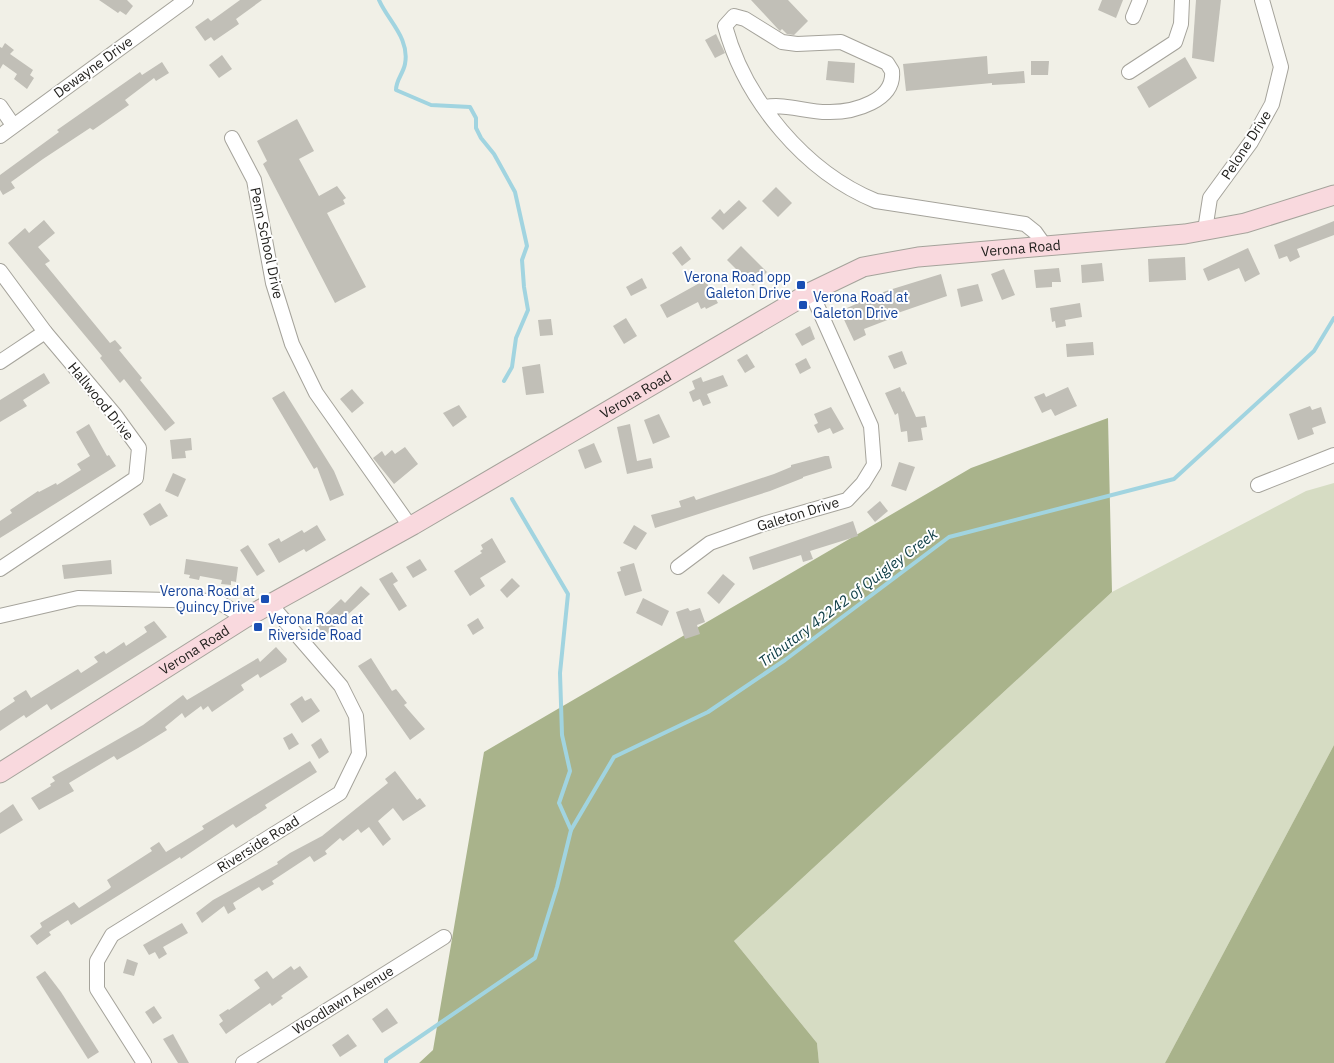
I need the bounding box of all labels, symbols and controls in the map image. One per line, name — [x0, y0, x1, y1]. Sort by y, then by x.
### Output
street label: Dewayne Drive — [50, 32, 136, 102]
street label: Pelone Drive — [1217, 107, 1275, 183]
street label: Penn School Drive — [246, 186, 288, 301]
street label: Verona Road — [980, 236, 1061, 261]
place label: Verona Road opp Galeton Drive — [684, 268, 791, 302]
marker: Verona Road opp Galeton Drive — [795, 279, 807, 291]
place label: Verona Road at Galeton Drive — [813, 288, 908, 322]
marker: Verona Road at Galeton Drive — [797, 299, 809, 311]
street label: Hallwood Drive — [64, 358, 138, 444]
street label: Verona Road — [597, 367, 675, 423]
street label: Galeton Drive — [755, 493, 842, 535]
water label: Tributary 42242 of Quigley Creek — [755, 524, 941, 671]
place label: Verona Road at Quincy Drive — [160, 582, 255, 616]
marker: Verona Road at Quincy Drive — [259, 593, 271, 605]
place label: Verona Road at Riverside Road — [268, 610, 363, 644]
street label: Verona Road — [156, 621, 233, 679]
marker: Verona Road at Riverside Road — [252, 621, 264, 633]
street label: Riverside Road — [214, 812, 302, 876]
street label: Woodlawn Avenue — [289, 961, 397, 1038]

